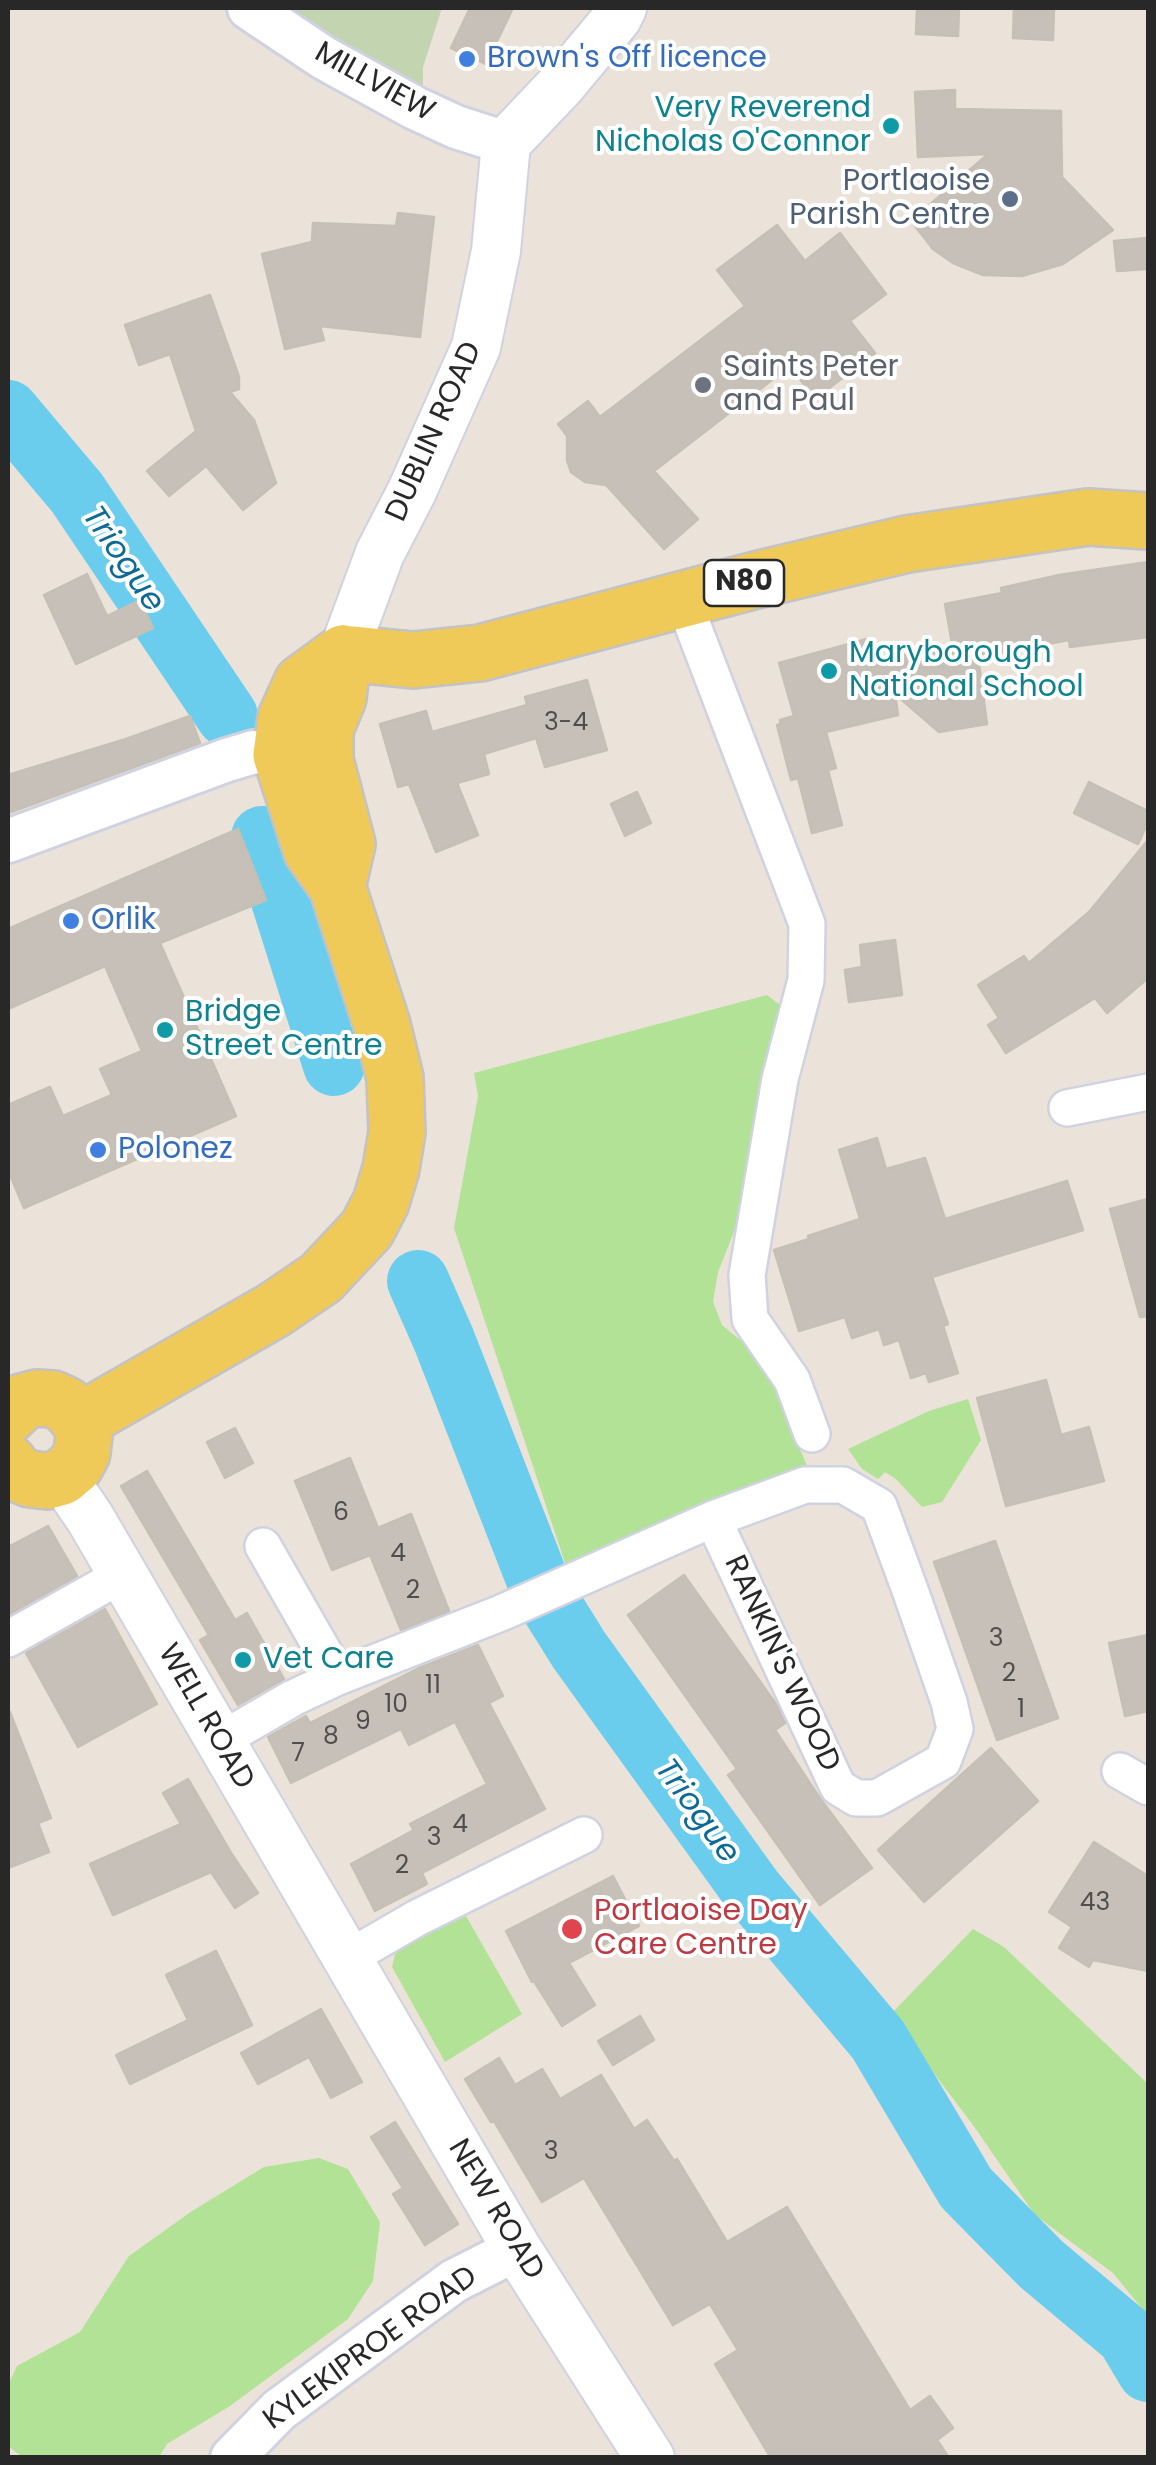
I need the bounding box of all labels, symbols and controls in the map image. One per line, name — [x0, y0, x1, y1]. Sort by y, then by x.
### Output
street label: MILLVIEW — [308, 35, 440, 131]
place label: Brown's Off licence — [487, 41, 767, 77]
marker: Brown's Off licence — [456, 48, 478, 70]
place label: Very Reverend Nicholas O'Connor — [595, 91, 871, 162]
marker: Very Reverend Nicholas O'Connor — [880, 115, 902, 137]
place label: Portlaoise Parish Centre — [789, 164, 990, 234]
marker: Portlaoise Parish Centre — [999, 188, 1021, 210]
street label: DUBLIN ROAD — [379, 337, 491, 527]
place label: Saints Peter and Paul — [723, 350, 899, 420]
marker: Saints Peter and Paul — [692, 374, 714, 396]
water label: Triogue — [73, 500, 171, 620]
road number: N80 — [704, 560, 784, 606]
place label: Maryborough National School — [849, 636, 1084, 706]
marker: Maryborough National School — [818, 660, 840, 682]
house number: 3-4 — [544, 709, 588, 739]
place label: Orlik — [91, 903, 156, 939]
marker: Orlik — [60, 910, 82, 932]
place label: Bridge Street Centre — [185, 995, 383, 1066]
marker: Bridge Street Centre — [154, 1019, 176, 1041]
place label: Polonez — [118, 1132, 233, 1168]
marker: Polonez — [87, 1139, 109, 1161]
house number: 6 — [333, 1499, 349, 1529]
house number: 4 — [390, 1540, 406, 1570]
street label: RANKIN'S WOOD — [715, 1550, 847, 1778]
house number: 2 — [406, 1577, 420, 1607]
house number: 3 — [989, 1625, 1003, 1655]
street label: WELL ROAD — [149, 1638, 261, 1796]
place label: Vet Care — [263, 1642, 394, 1678]
marker: Vet Care — [232, 1649, 254, 1671]
house number: 2 — [1002, 1660, 1016, 1690]
house number: 11 — [425, 1672, 441, 1702]
house number: 10 — [384, 1691, 408, 1721]
house number: 1 — [1017, 1696, 1025, 1726]
house number: 9 — [355, 1708, 371, 1738]
house number: 8 — [323, 1723, 339, 1753]
house number: 7 — [291, 1740, 305, 1770]
water label: Triogue — [645, 1752, 747, 1872]
house number: 4 — [452, 1811, 468, 1841]
house number: 3 — [427, 1824, 441, 1854]
house number: 2 — [395, 1852, 409, 1882]
house number: 43 — [1080, 1889, 1110, 1919]
place label: Portlaoise Day Care Centre — [594, 1894, 808, 1964]
marker: Portlaoise Day Care Centre — [559, 1916, 585, 1942]
street label: NEW ROAD — [439, 2133, 551, 2287]
house number: 3 — [544, 2138, 558, 2168]
street label: KYLEKIPROE ROAD — [257, 2259, 485, 2439]

